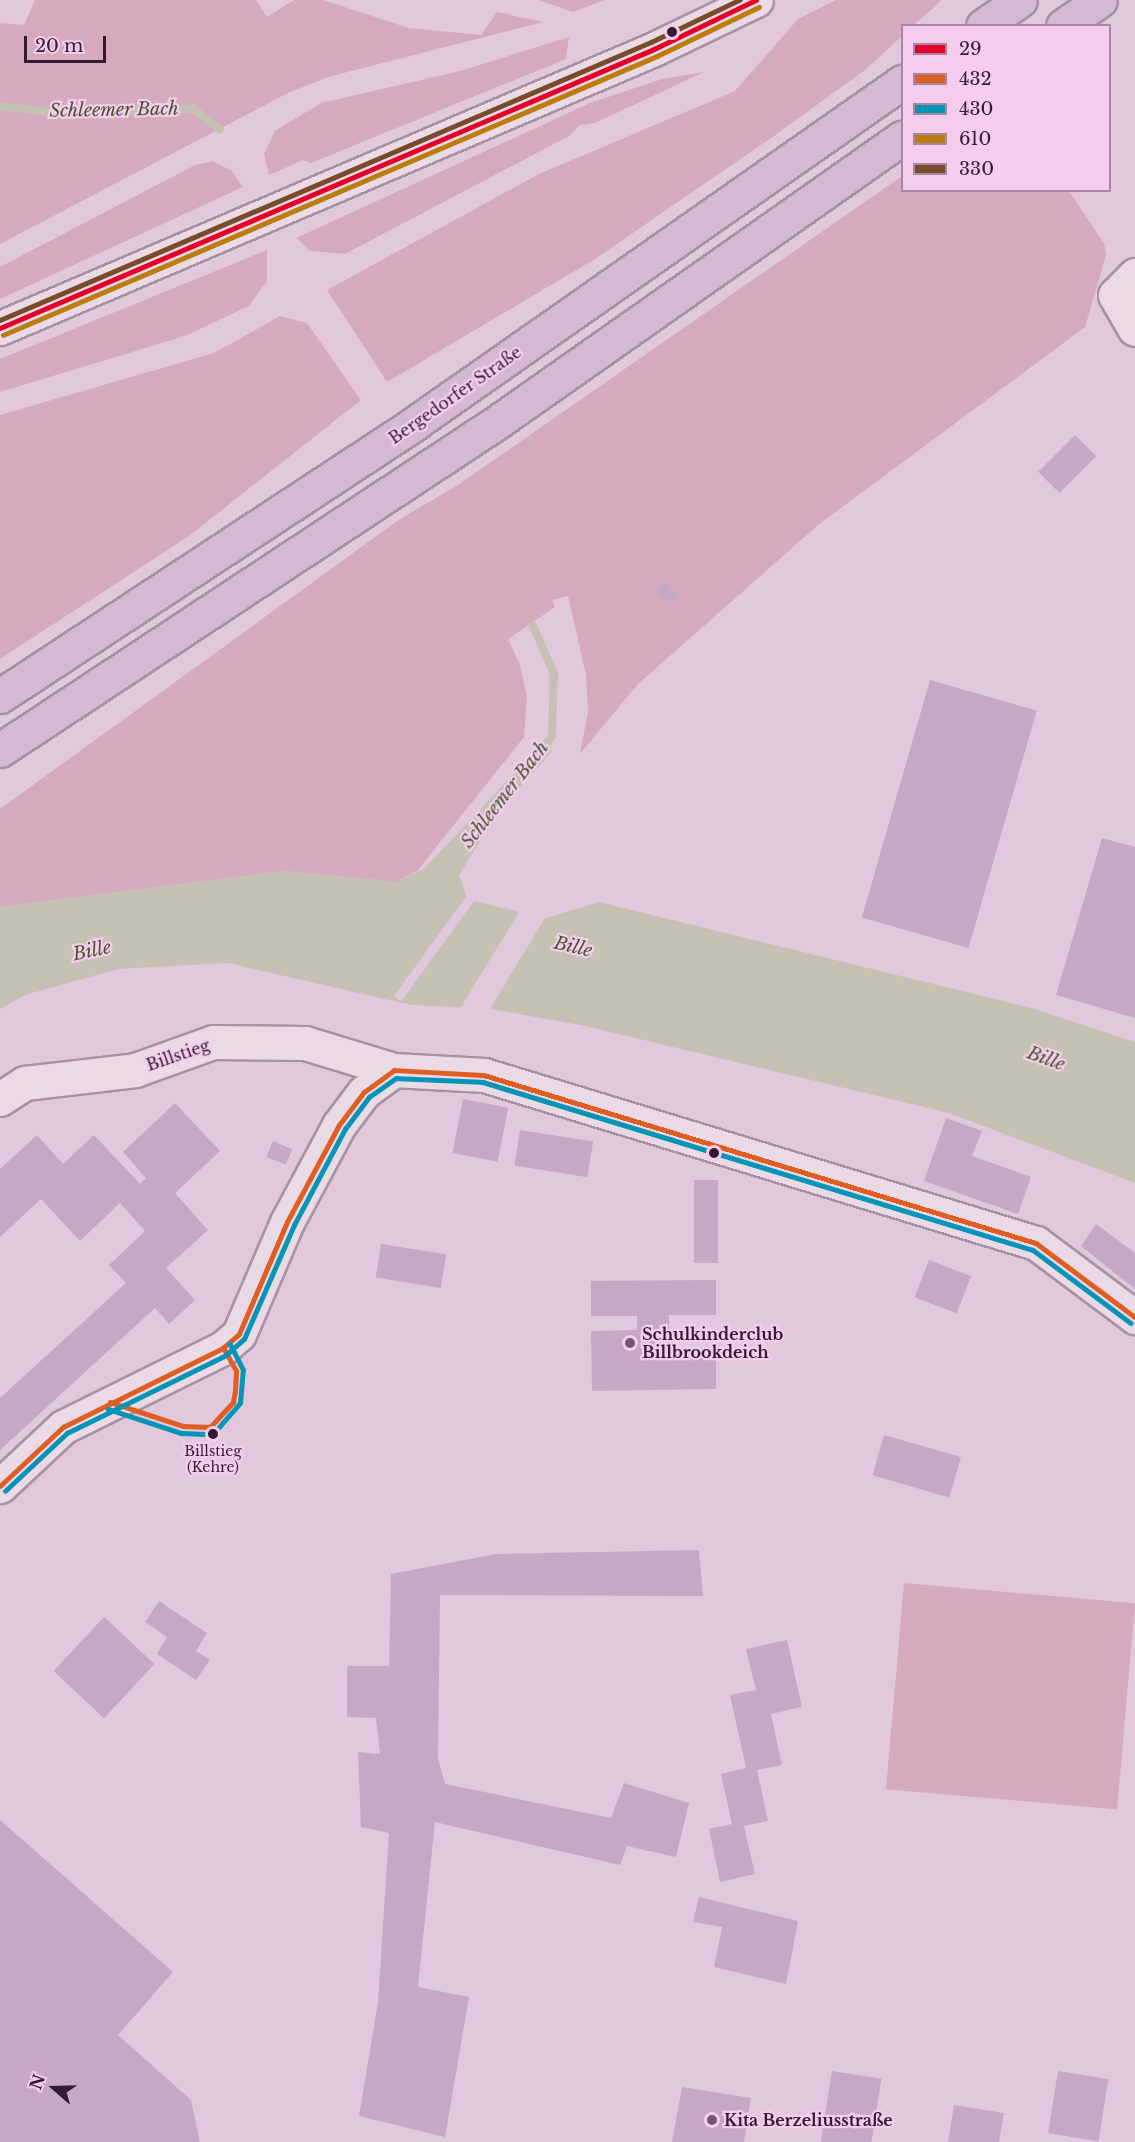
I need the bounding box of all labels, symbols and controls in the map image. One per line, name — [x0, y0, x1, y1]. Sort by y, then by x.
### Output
scale bar — [27, 24, 110, 62]
legend — [901, 24, 1111, 192]
unlabelled marker — [666, 26, 678, 38]
text: 20 m — [35, 35, 83, 57]
text: 29 — [959, 38, 982, 60]
text: 432 — [959, 68, 992, 90]
water label: Schleemer Bach — [49, 98, 179, 122]
text: 430 — [959, 98, 993, 120]
text: 610 — [959, 128, 991, 150]
text: 330 — [959, 158, 994, 180]
street label: Bergedorfer Straße — [385, 342, 525, 448]
water label: Schleemer Bach — [457, 737, 553, 853]
water label: Bille — [552, 932, 594, 962]
water label: Bille — [71, 936, 113, 966]
street label: Billstieg — [144, 1035, 212, 1075]
water label: Bille — [1024, 1042, 1068, 1076]
unlabelled marker — [708, 1147, 720, 1159]
place label: Schulkinderclub Billbrookdeich — [642, 1324, 783, 1362]
marker: Schulkinderclub Billbrookdeich — [623, 1336, 637, 1350]
marker: Billstieg (Kehre) — [207, 1428, 219, 1440]
place label: Billstieg (Kehre) — [184, 1443, 242, 1476]
north arrow — [24, 2058, 84, 2118]
text: N — [25, 2071, 49, 2092]
place label: Kita Berzeliusstraße — [724, 2110, 893, 2130]
marker: Kita Berzeliusstraße — [705, 2113, 719, 2127]

